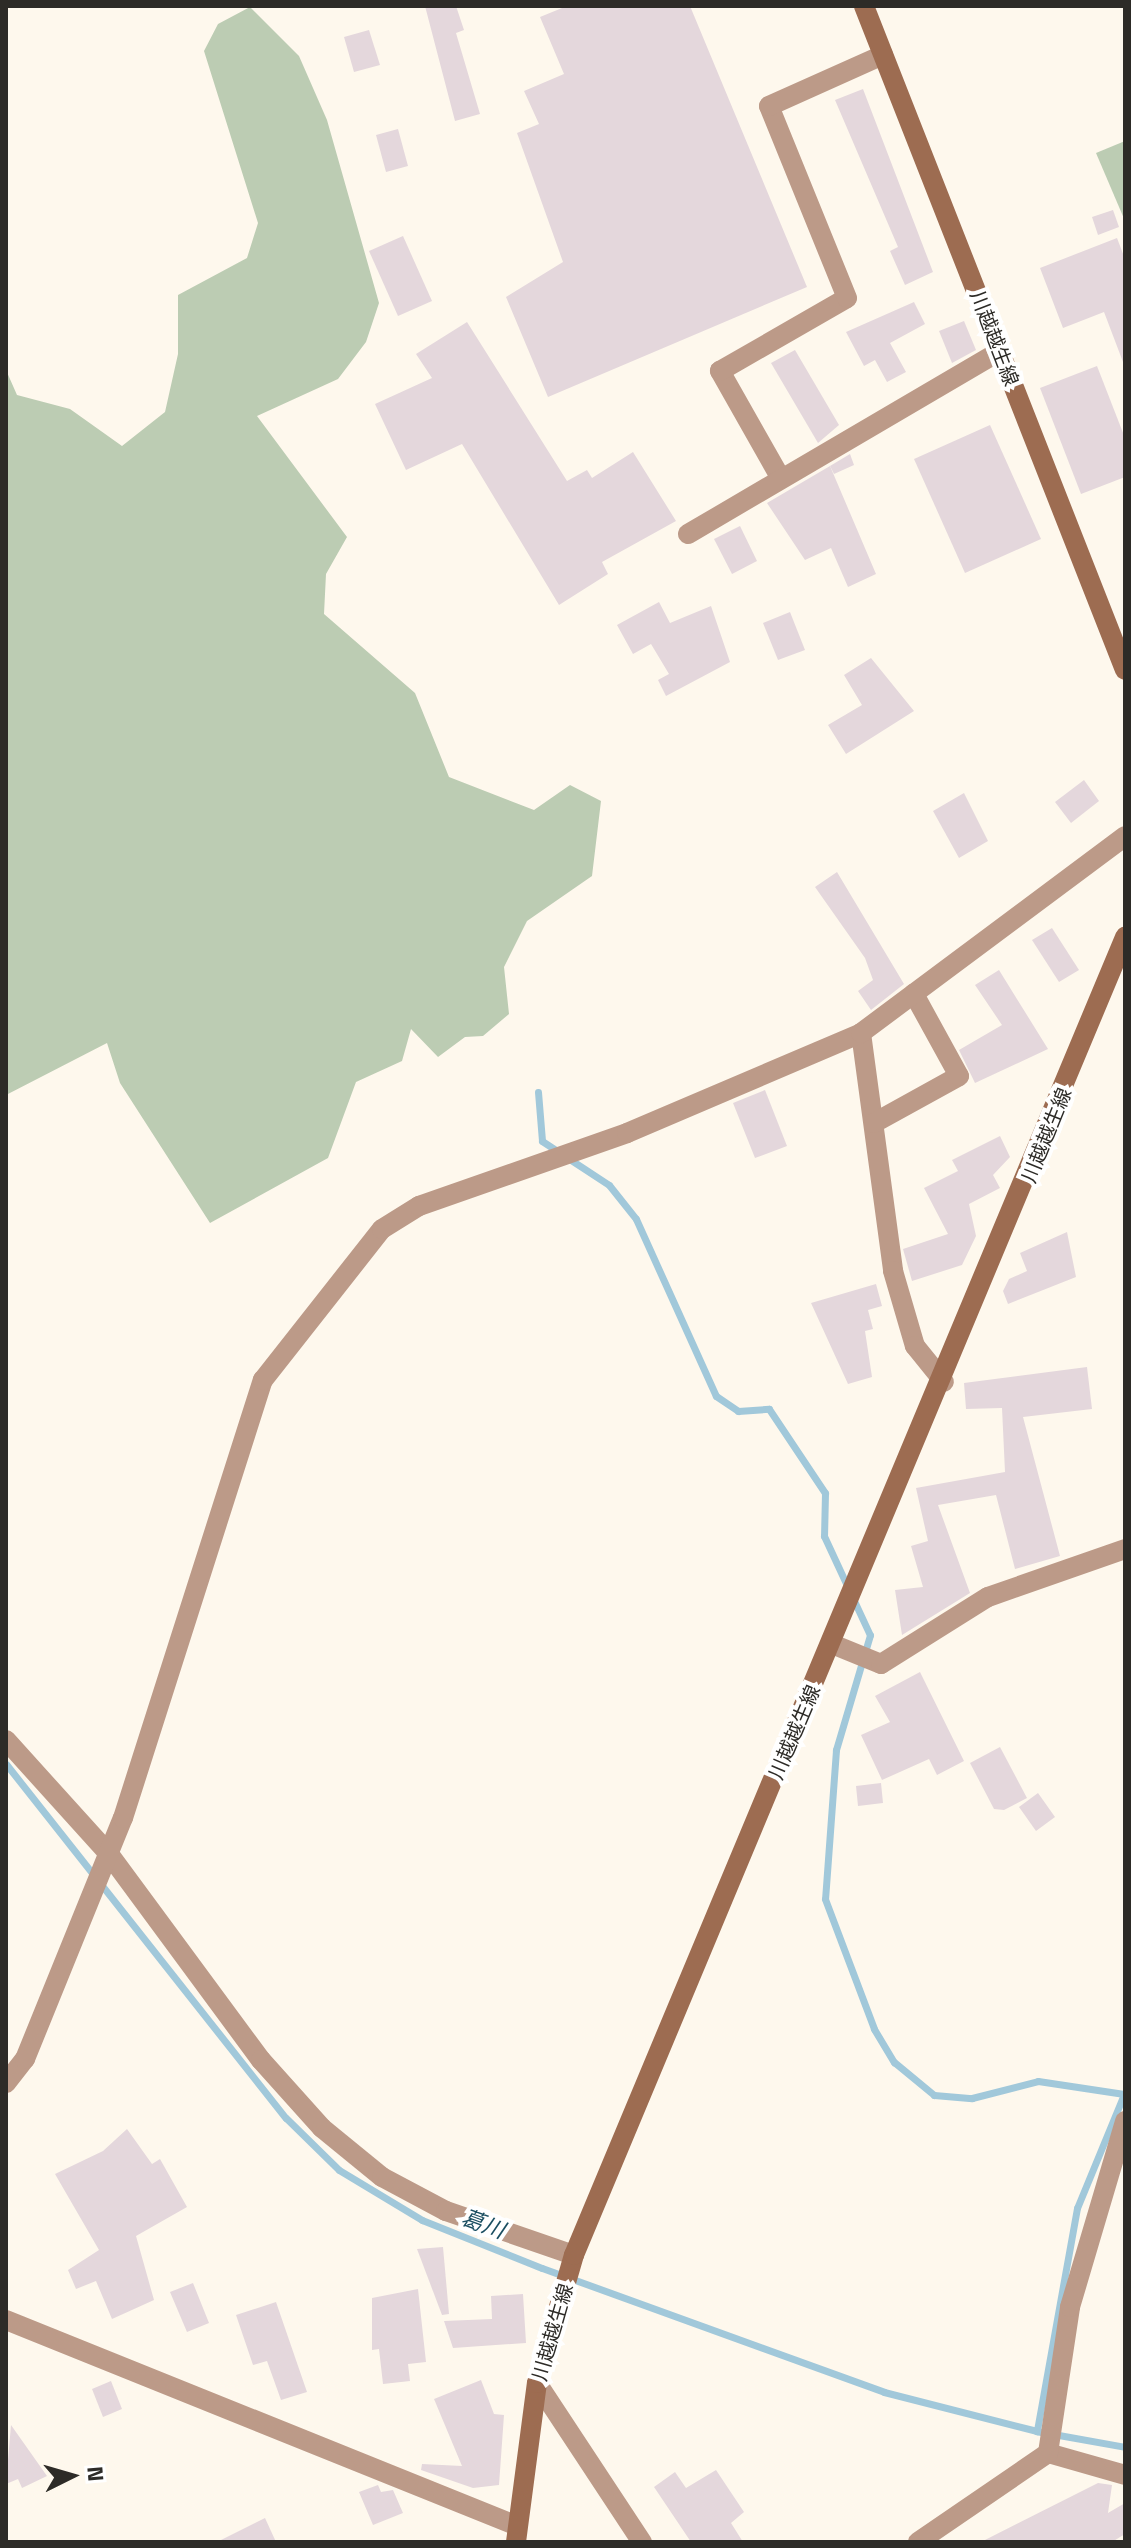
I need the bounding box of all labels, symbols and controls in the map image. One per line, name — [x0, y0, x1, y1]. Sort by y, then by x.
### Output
street label: 川越越生線 — [966, 287, 1024, 389]
street label: 川越越生線 — [1016, 1084, 1076, 1186]
street label: 川越越生線 — [763, 1681, 825, 1783]
water label: 葛川 — [458, 2204, 508, 2244]
street label: 川越越生線 — [527, 2281, 577, 2383]
north arrow — [32, 2436, 112, 2516]
text: N — [78, 2465, 114, 2483]

